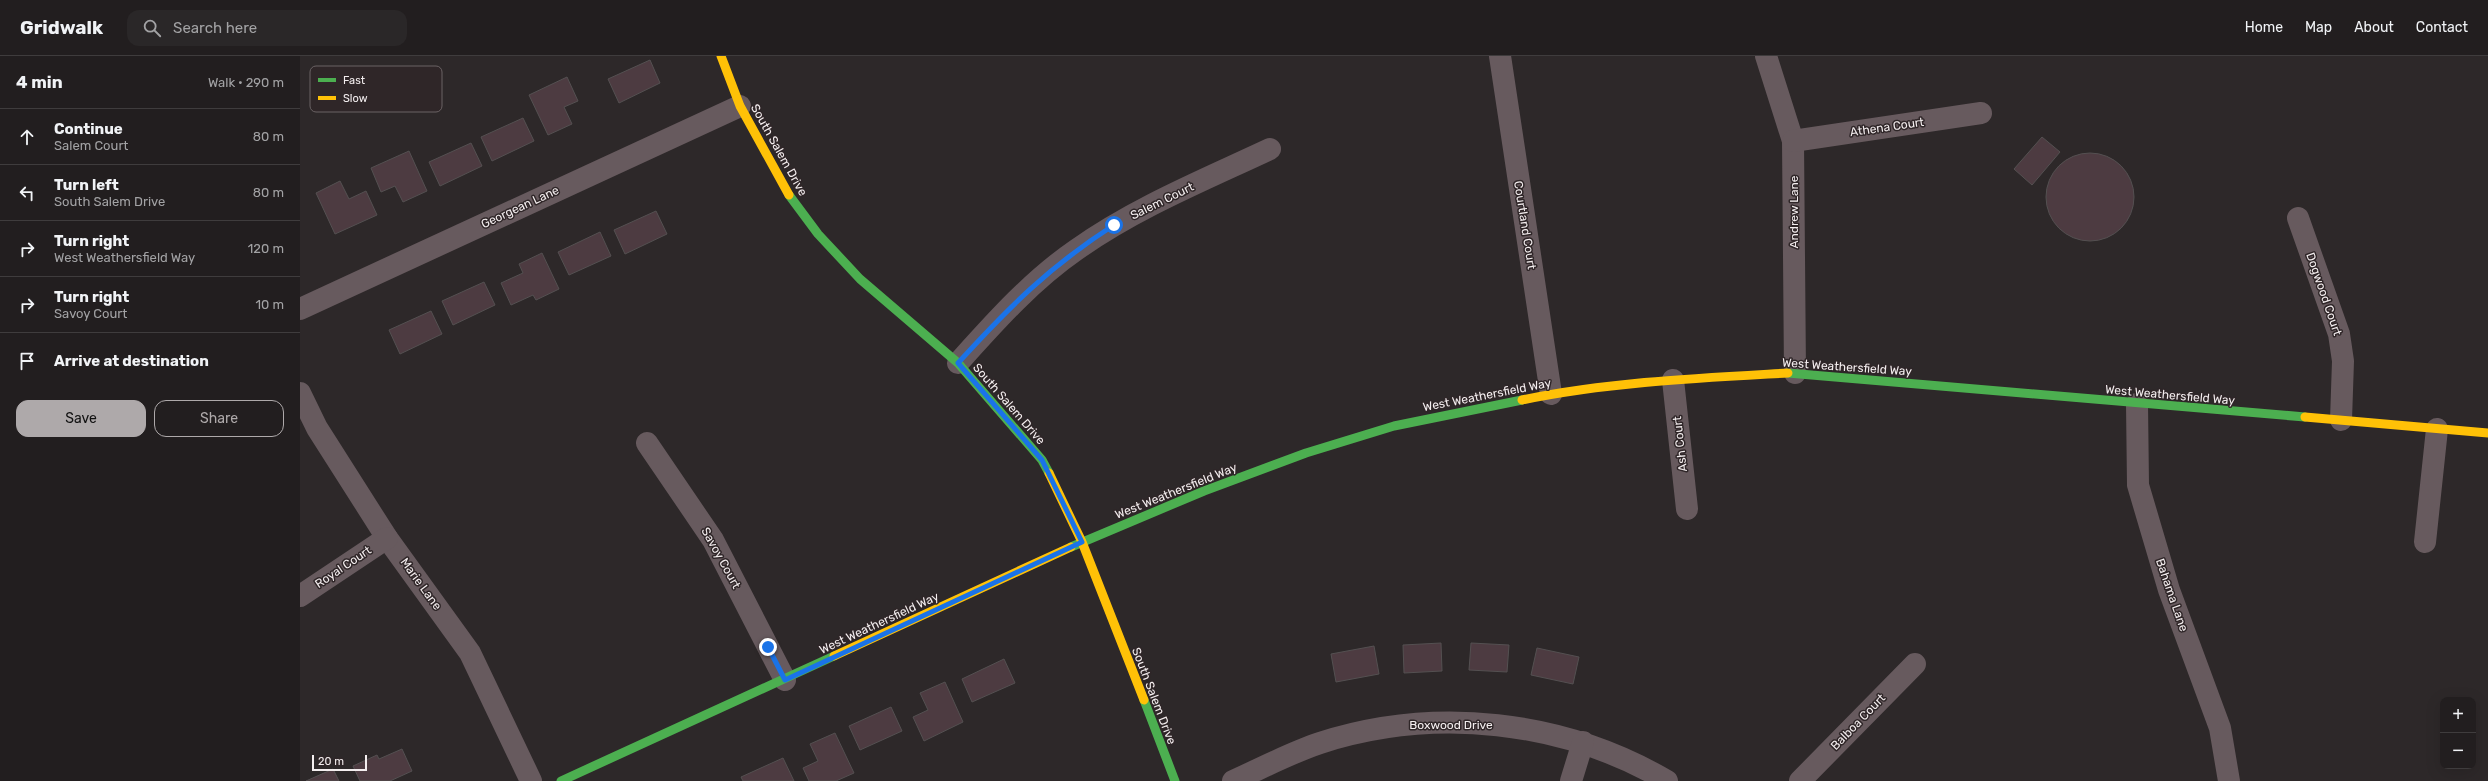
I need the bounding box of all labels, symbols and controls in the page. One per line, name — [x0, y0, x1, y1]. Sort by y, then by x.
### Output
search box — [127, 10, 407, 46]
text: Gridwalk — [20, 16, 103, 39]
icon: search — [141, 17, 163, 39]
text: Search here — [173, 19, 257, 37]
text: Home — [2245, 19, 2283, 36]
text: Map — [2305, 19, 2332, 36]
text: About — [2354, 19, 2394, 36]
text: Contact — [2416, 19, 2468, 36]
legend — [310, 66, 442, 112]
text: 4 min — [16, 72, 63, 92]
text: Fast — [343, 74, 366, 87]
text: Walk · 290 m — [208, 75, 284, 90]
text: Slow — [343, 92, 368, 105]
street label: South Salem Drive — [748, 102, 810, 199]
street label: Athena Court — [1849, 115, 1925, 139]
text: Continue — [54, 120, 123, 138]
icon: ahead — [16, 126, 38, 148]
text: 80 m — [253, 129, 284, 144]
text: Salem Court — [54, 138, 128, 153]
street label: Andrew Lane — [1787, 175, 1801, 249]
text: Turn left — [54, 176, 119, 194]
street label: Salem Court — [1128, 180, 1196, 222]
street label: Courtland Court — [1511, 180, 1539, 271]
icon: left — [16, 182, 38, 204]
street label: Georgean Lane — [479, 183, 561, 231]
text: 80 m — [253, 185, 284, 200]
text: South Salem Drive — [54, 194, 165, 209]
route start — [1105, 216, 1123, 234]
text: Turn right — [54, 232, 129, 250]
icon: right — [16, 238, 38, 260]
text: 120 m — [248, 241, 284, 256]
text: West Weathersfield Way — [54, 250, 195, 265]
street label: Dogwood Court — [2303, 251, 2345, 338]
text: Turn right — [54, 288, 129, 306]
icon: right — [16, 294, 38, 316]
text: 10 m — [255, 297, 284, 312]
text: Savoy Court — [54, 306, 127, 321]
icon: arrive — [16, 350, 38, 372]
text: Arrive at destination — [54, 352, 209, 370]
street label: West Weathersfield Way — [1782, 355, 1913, 379]
street label: South Salem Drive — [970, 361, 1048, 448]
street label: West Weathersfield Way — [1422, 376, 1553, 414]
street label: West Weathersfield Way — [2105, 382, 2236, 408]
button: Save — [16, 400, 146, 437]
button: Share — [154, 400, 284, 437]
street label: Ash Court — [1670, 415, 1690, 472]
street label: West Weathersfield Way — [1113, 460, 1239, 522]
street label: Savoy Court — [698, 525, 744, 591]
street label: Royal Court — [312, 543, 374, 591]
street label: Marie Lane — [398, 555, 445, 613]
street label: Bahama Lane — [2153, 557, 2191, 634]
street label: West Weathersfield Way — [817, 589, 941, 657]
route end — [759, 638, 777, 656]
street label: South Salem Drive — [1129, 646, 1179, 747]
street label: Balboa Court — [1828, 691, 1888, 753]
map controls — [2440, 697, 2476, 769]
button: + — [2440, 697, 2476, 733]
street label: Boxwood Drive — [1409, 718, 1493, 732]
button: − — [2440, 733, 2476, 769]
scale bar — [312, 753, 367, 772]
text: 20 m — [318, 755, 344, 768]

